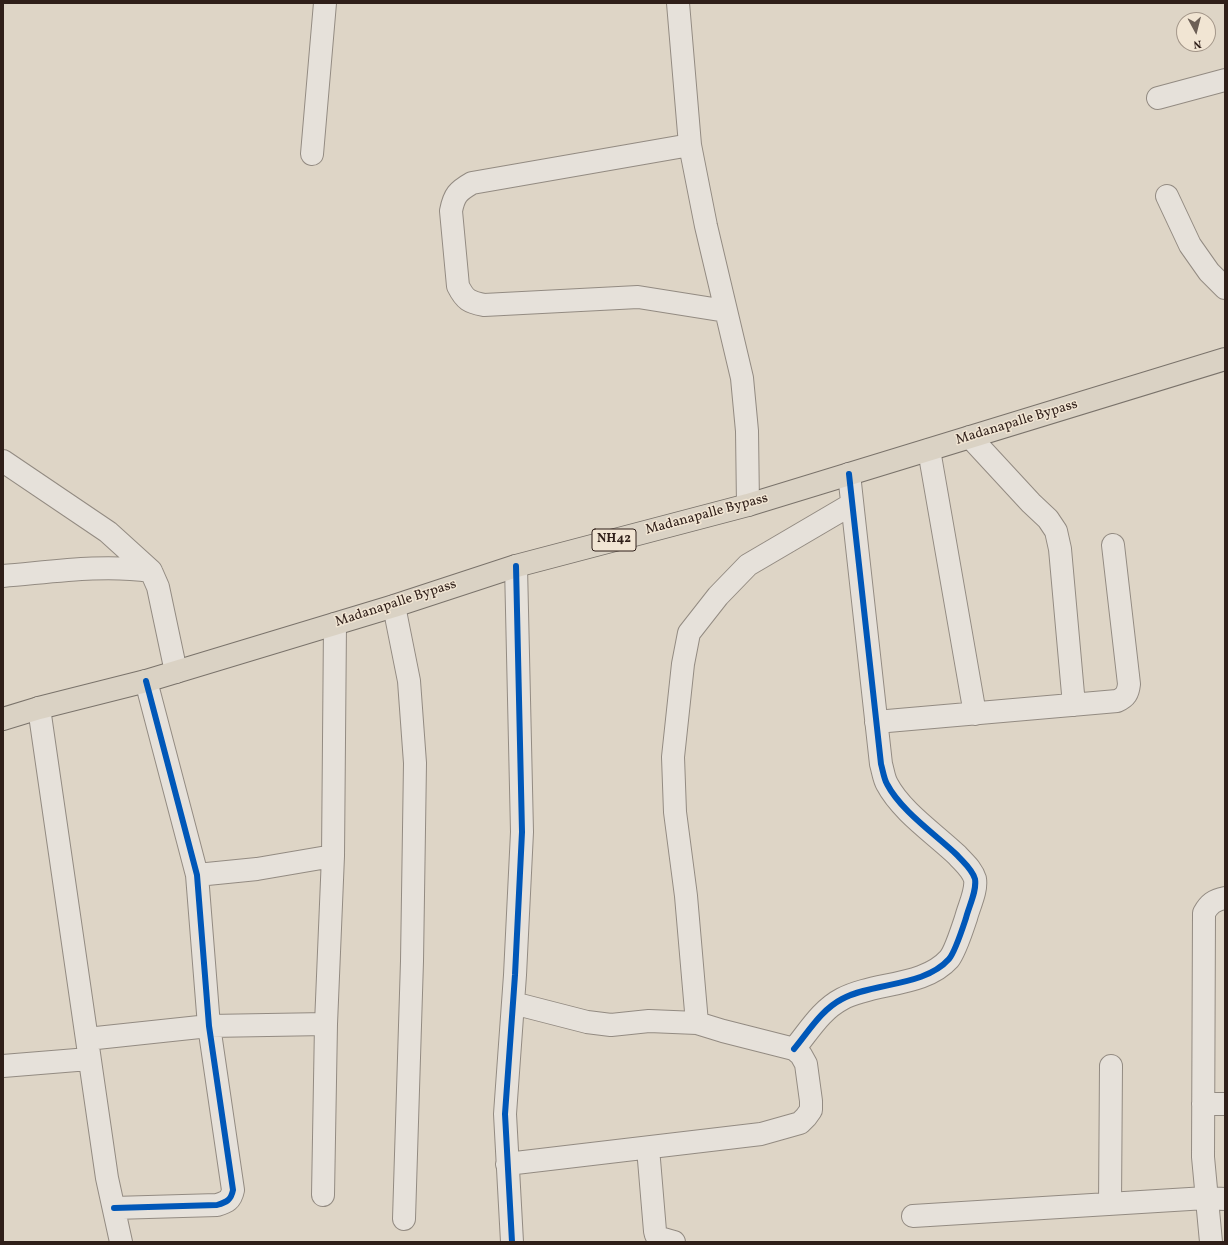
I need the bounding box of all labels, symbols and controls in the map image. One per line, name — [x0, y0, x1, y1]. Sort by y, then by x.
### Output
north arrow — [1176, 12, 1216, 52]
text: N — [1193, 35, 1202, 51]
street label: Madanapalle Bypass — [954, 397, 1080, 449]
street label: Madanapalle Bypass — [644, 491, 770, 539]
road number: NH42 — [592, 529, 636, 551]
street label: Madanapalle Bypass — [333, 576, 459, 632]

